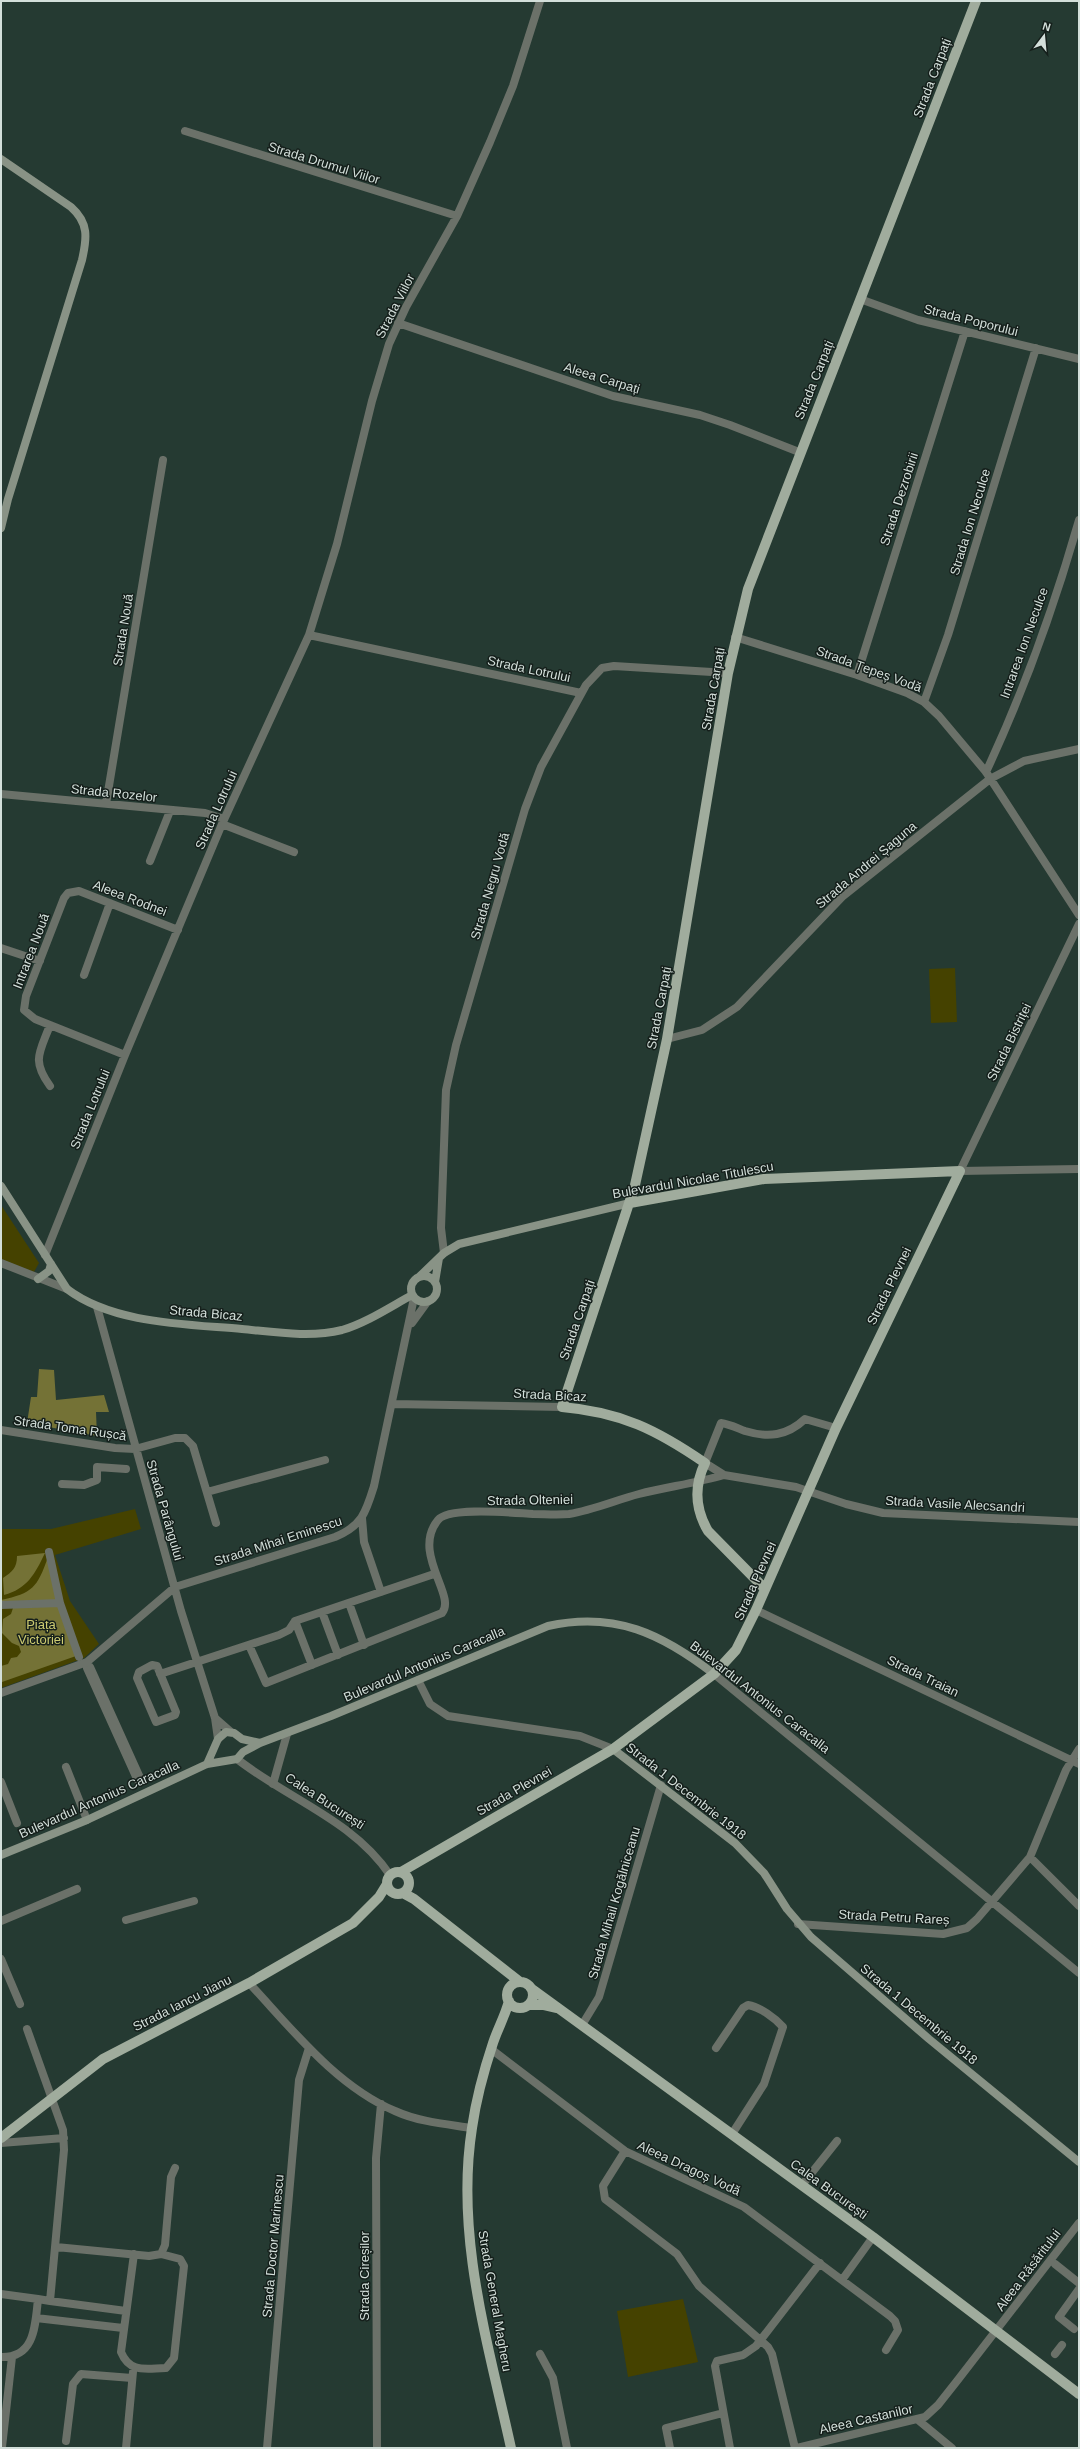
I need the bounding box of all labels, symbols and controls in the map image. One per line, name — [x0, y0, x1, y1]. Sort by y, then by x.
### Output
north arrow — [1024, 16, 1064, 56]
text: N — [1041, 20, 1052, 33]
street label: Strada Carpați — [910, 36, 954, 120]
street label: Strada Drumul Viilor — [266, 139, 382, 187]
street label: Strada Viilor — [372, 271, 418, 341]
street label: Strada Poporului — [922, 301, 1020, 339]
street label: Strada Carpați — [791, 338, 837, 422]
street label: Aleea Carpați — [562, 359, 642, 397]
street label: Strada Dezrobirii — [877, 451, 921, 547]
street label: Strada Ion Neculce — [947, 467, 993, 577]
street label: Intrarea Ion Neculce — [997, 585, 1051, 701]
street label: Strada Nouă — [110, 592, 136, 667]
street label: Strada Țepeș Vodă — [814, 643, 925, 695]
street label: Strada Carpați — [698, 646, 728, 732]
street label: Strada Lotrului — [486, 653, 572, 685]
street label: Strada Lotrului — [192, 768, 240, 852]
street label: Strada Rozelor — [70, 781, 159, 805]
street label: Strada Andrei Șaguna — [812, 818, 920, 912]
street label: Strada Negru Vodă — [468, 830, 513, 941]
street label: Aleea Rodnei — [91, 877, 169, 919]
street label: Intrarea Nouă — [10, 910, 53, 991]
street label: Strada Carpați — [644, 965, 674, 1051]
street label: Strada Bistriței — [984, 1001, 1034, 1083]
street label: Strada Lotrului — [67, 1067, 113, 1151]
street label: Bulevardul Nicolae Titulescu — [611, 1158, 775, 1202]
street label: Strada Plevnei — [864, 1245, 914, 1327]
street label: Strada Carpați — [556, 1278, 598, 1362]
street label: Strada Bicaz — [169, 1302, 243, 1324]
street label: Strada Bicaz — [513, 1386, 587, 1404]
street label: Strada Toma Rușcă — [13, 1413, 128, 1443]
street label: Strada Parângului — [143, 1458, 187, 1562]
street label: Strada Olteniei — [487, 1492, 573, 1508]
street label: Strada Vasile Alecsandri — [885, 1493, 1025, 1515]
street label: Strada Mihai Eminescu — [212, 1513, 344, 1569]
street label: Strada Plevnei — [731, 1539, 779, 1623]
park label: Piața Victoriei — [18, 1617, 64, 1647]
street label: Bulevardul Antonius Caracalla — [341, 1623, 507, 1705]
street label: Bulevardul Antonius Caracalla — [687, 1638, 834, 1757]
street label: Strada Traian — [885, 1652, 961, 1700]
street label: Strada 1 Decembrie 1918 — [623, 1739, 749, 1843]
street label: Bulevardul Antonius Caracalla — [17, 1757, 182, 1841]
street label: Strada Plevnei — [474, 1763, 554, 1819]
street label: Calea București — [282, 1770, 368, 1832]
street label: Strada Mihail Kogălniceanu — [585, 1825, 643, 1981]
street label: Strada Petru Rareș — [838, 1907, 950, 1927]
street label: Strada 1 Decembrie 1918 — [857, 1961, 981, 2067]
street label: Strada Iancu Jianu — [130, 1972, 234, 2034]
street label: Aleea Dragoș Vodă — [635, 2138, 744, 2199]
street label: Calea București — [787, 2156, 871, 2222]
street label: Strada Doctor Marinescu — [259, 2174, 287, 2318]
street label: Aleea Răsăritului — [992, 2226, 1064, 2314]
street label: Strada General Magheru — [475, 2229, 515, 2373]
street label: Strada Cireșilor — [357, 2231, 372, 2321]
street label: Aleea Castanilor — [818, 2401, 915, 2437]

